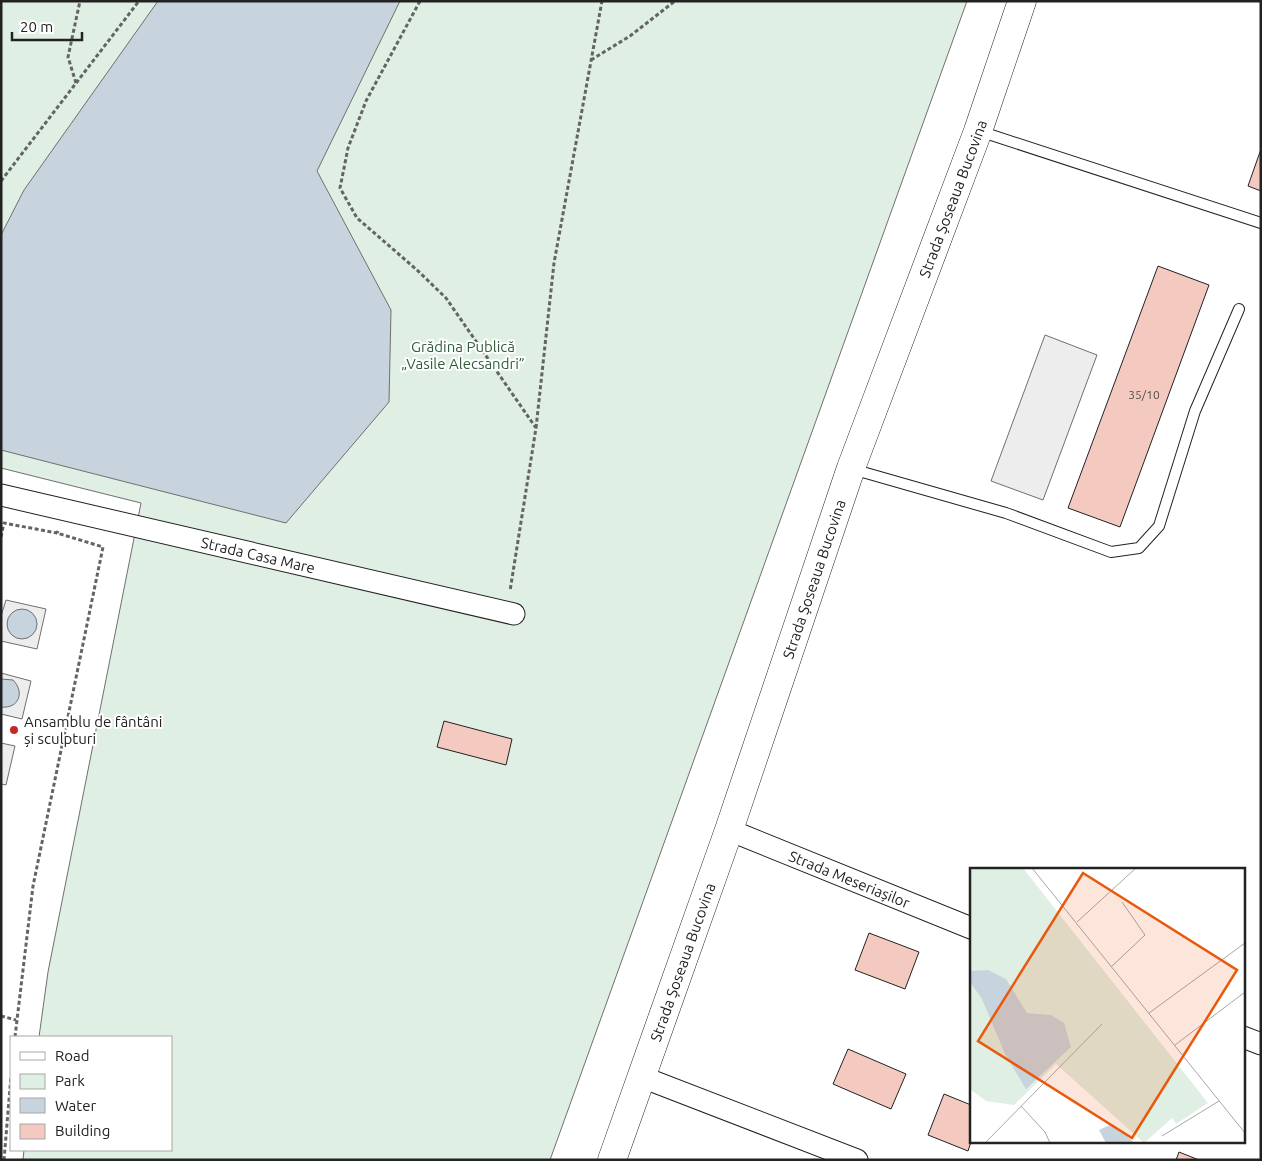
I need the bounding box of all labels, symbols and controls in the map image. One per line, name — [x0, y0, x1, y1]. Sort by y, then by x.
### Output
scale bar — [12, 10, 82, 42]
text: 20 m — [20, 18, 53, 35]
street label: Strada Șoseaua Bucovina — [915, 118, 990, 280]
park label: Grădina Publică „Vasile Alecsandri” — [401, 338, 525, 372]
house number: 35/10 — [1128, 388, 1160, 401]
street label: Strada Șoseaua Bucovina — [779, 497, 848, 661]
street label: Strada Casa Mare — [200, 533, 317, 576]
place label: Ansamblu de fântâni și sculpturi — [24, 713, 162, 747]
marker: Ansamblu de fântâni și sculpturi — [8, 724, 20, 736]
street label: Strada Meseriașilor — [787, 847, 913, 911]
inset map — [970, 868, 1244, 1144]
street label: Strada Șoseaua Bucovina — [646, 880, 718, 1044]
legend — [10, 1036, 172, 1151]
text: Road — [55, 1047, 90, 1064]
text: Park — [55, 1072, 85, 1089]
text: Water — [55, 1097, 96, 1114]
text: Building — [55, 1122, 110, 1139]

